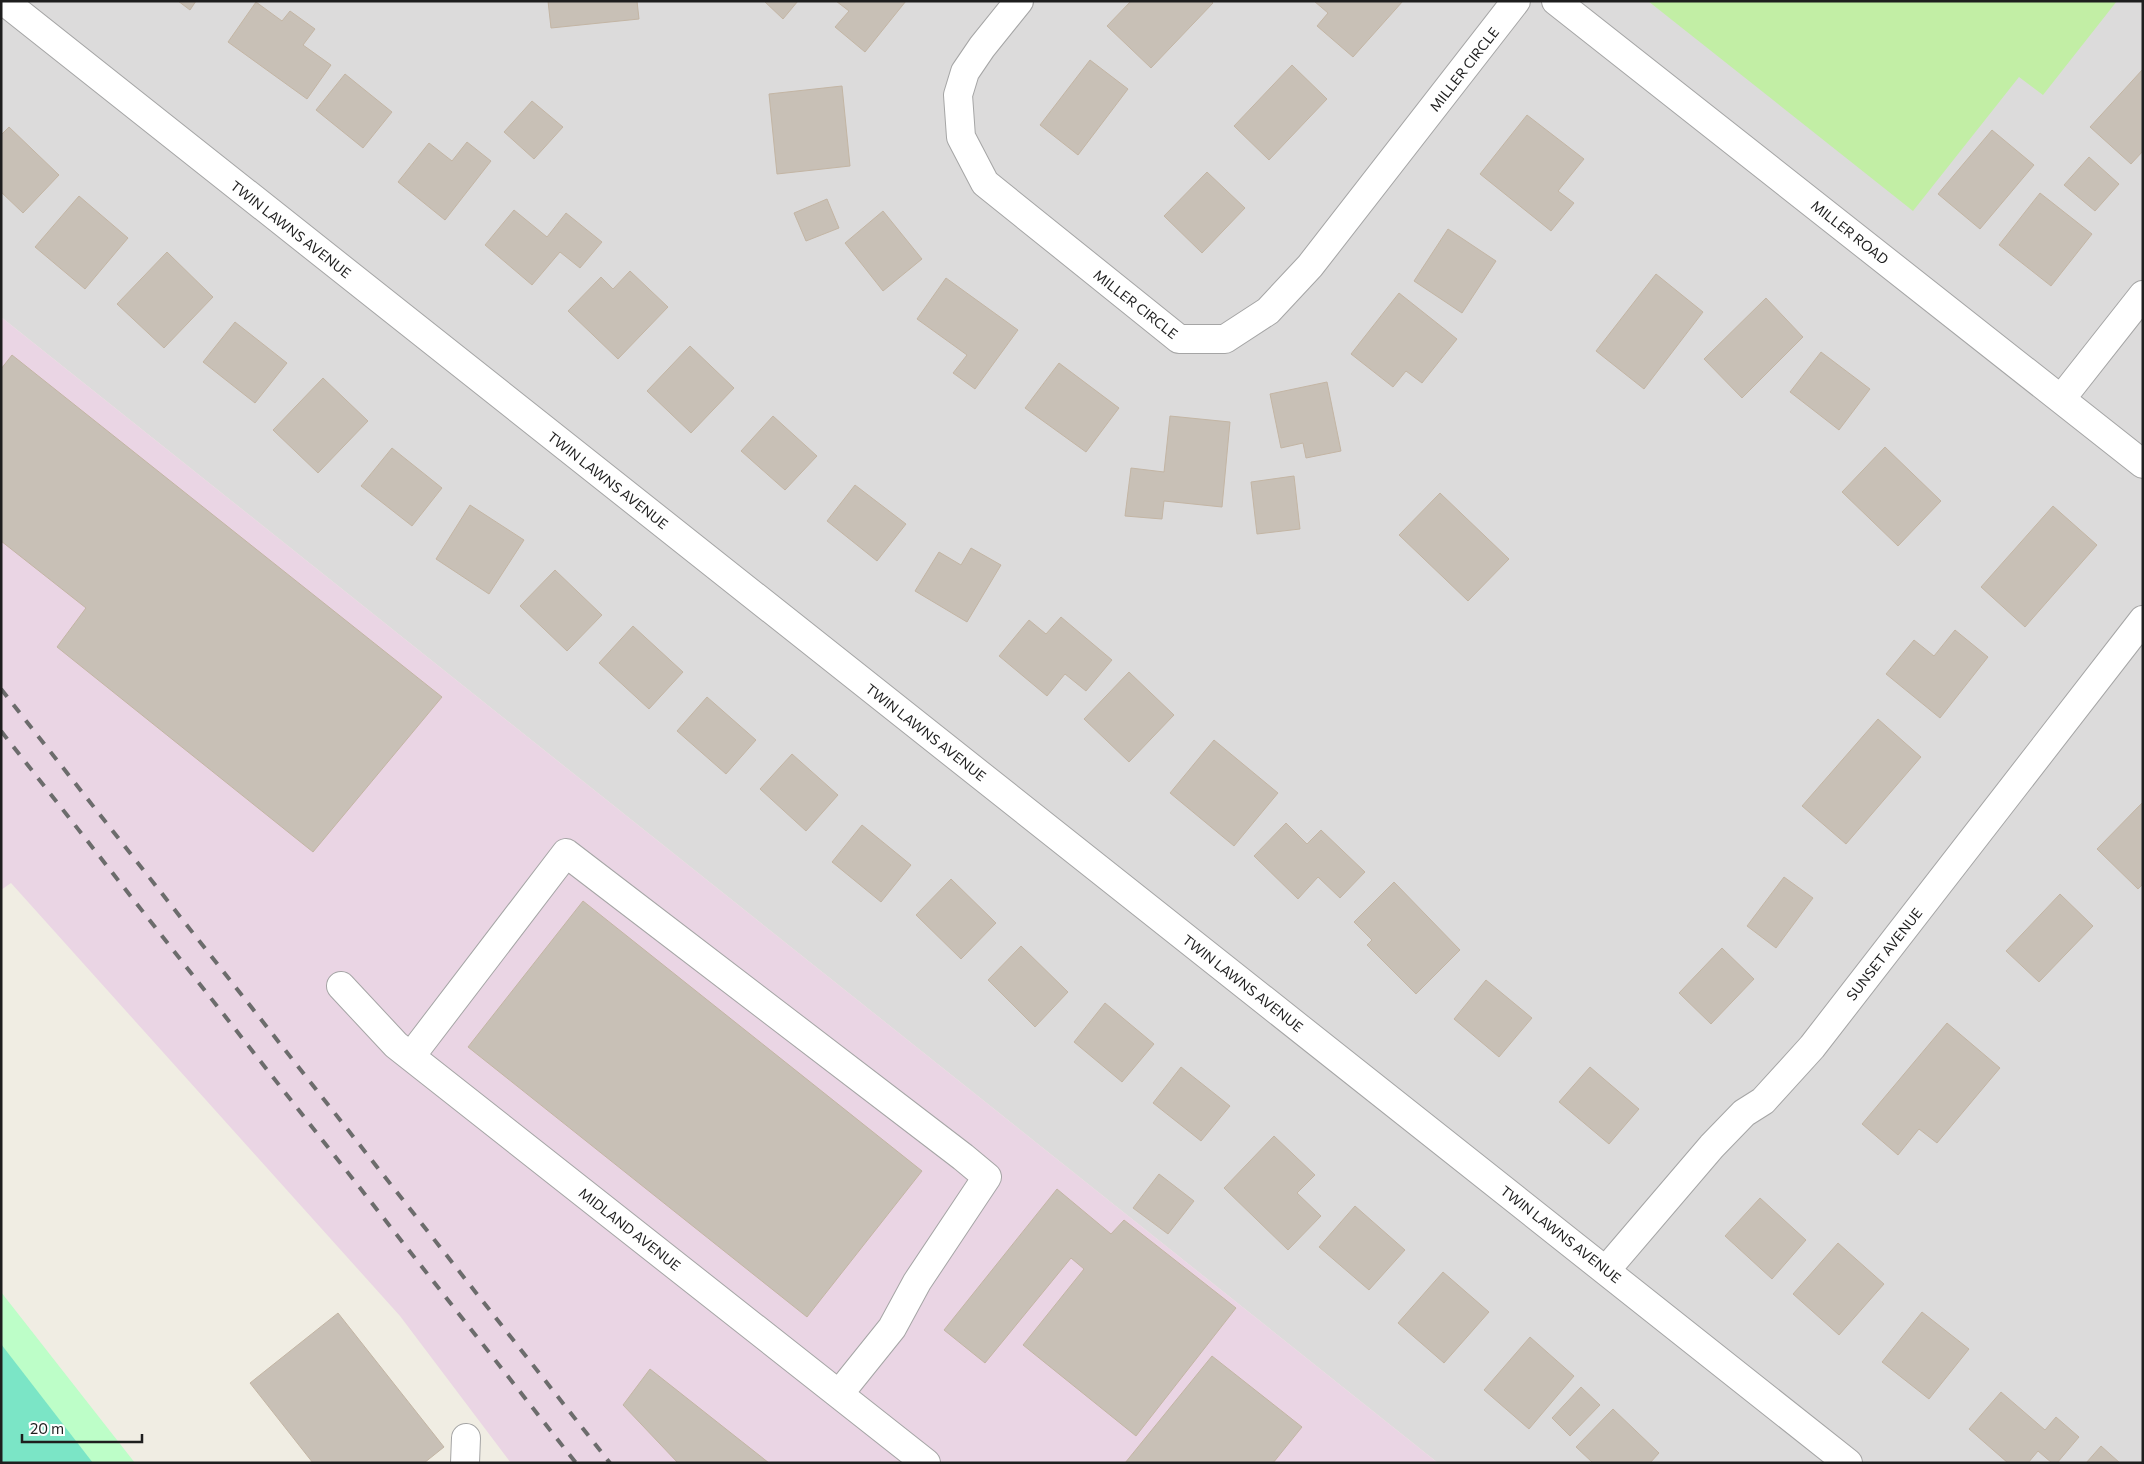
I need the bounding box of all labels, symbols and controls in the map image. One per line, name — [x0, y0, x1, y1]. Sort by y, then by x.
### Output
street label: MILLER CIRCLE — [1426, 23, 1502, 115]
street label: TWIN LAWNS AVENUE — [227, 177, 355, 281]
street label: MILLER ROAD — [1808, 196, 1892, 268]
street label: MILLER CIRCLE — [1090, 266, 1182, 342]
street label: TWIN LAWNS AVENUE — [544, 428, 672, 532]
street label: TWIN LAWNS AVENUE — [862, 680, 990, 784]
street label: SUNSET AVENUE — [1843, 904, 1925, 1004]
street label: TWIN LAWNS AVENUE — [1179, 931, 1307, 1035]
street label: TWIN LAWNS AVENUE — [1497, 1182, 1625, 1286]
street label: MIDLAND AVENUE — [576, 1184, 684, 1274]
scale bar — [22, 1412, 142, 1444]
text: 20 m — [30, 1419, 64, 1437]

